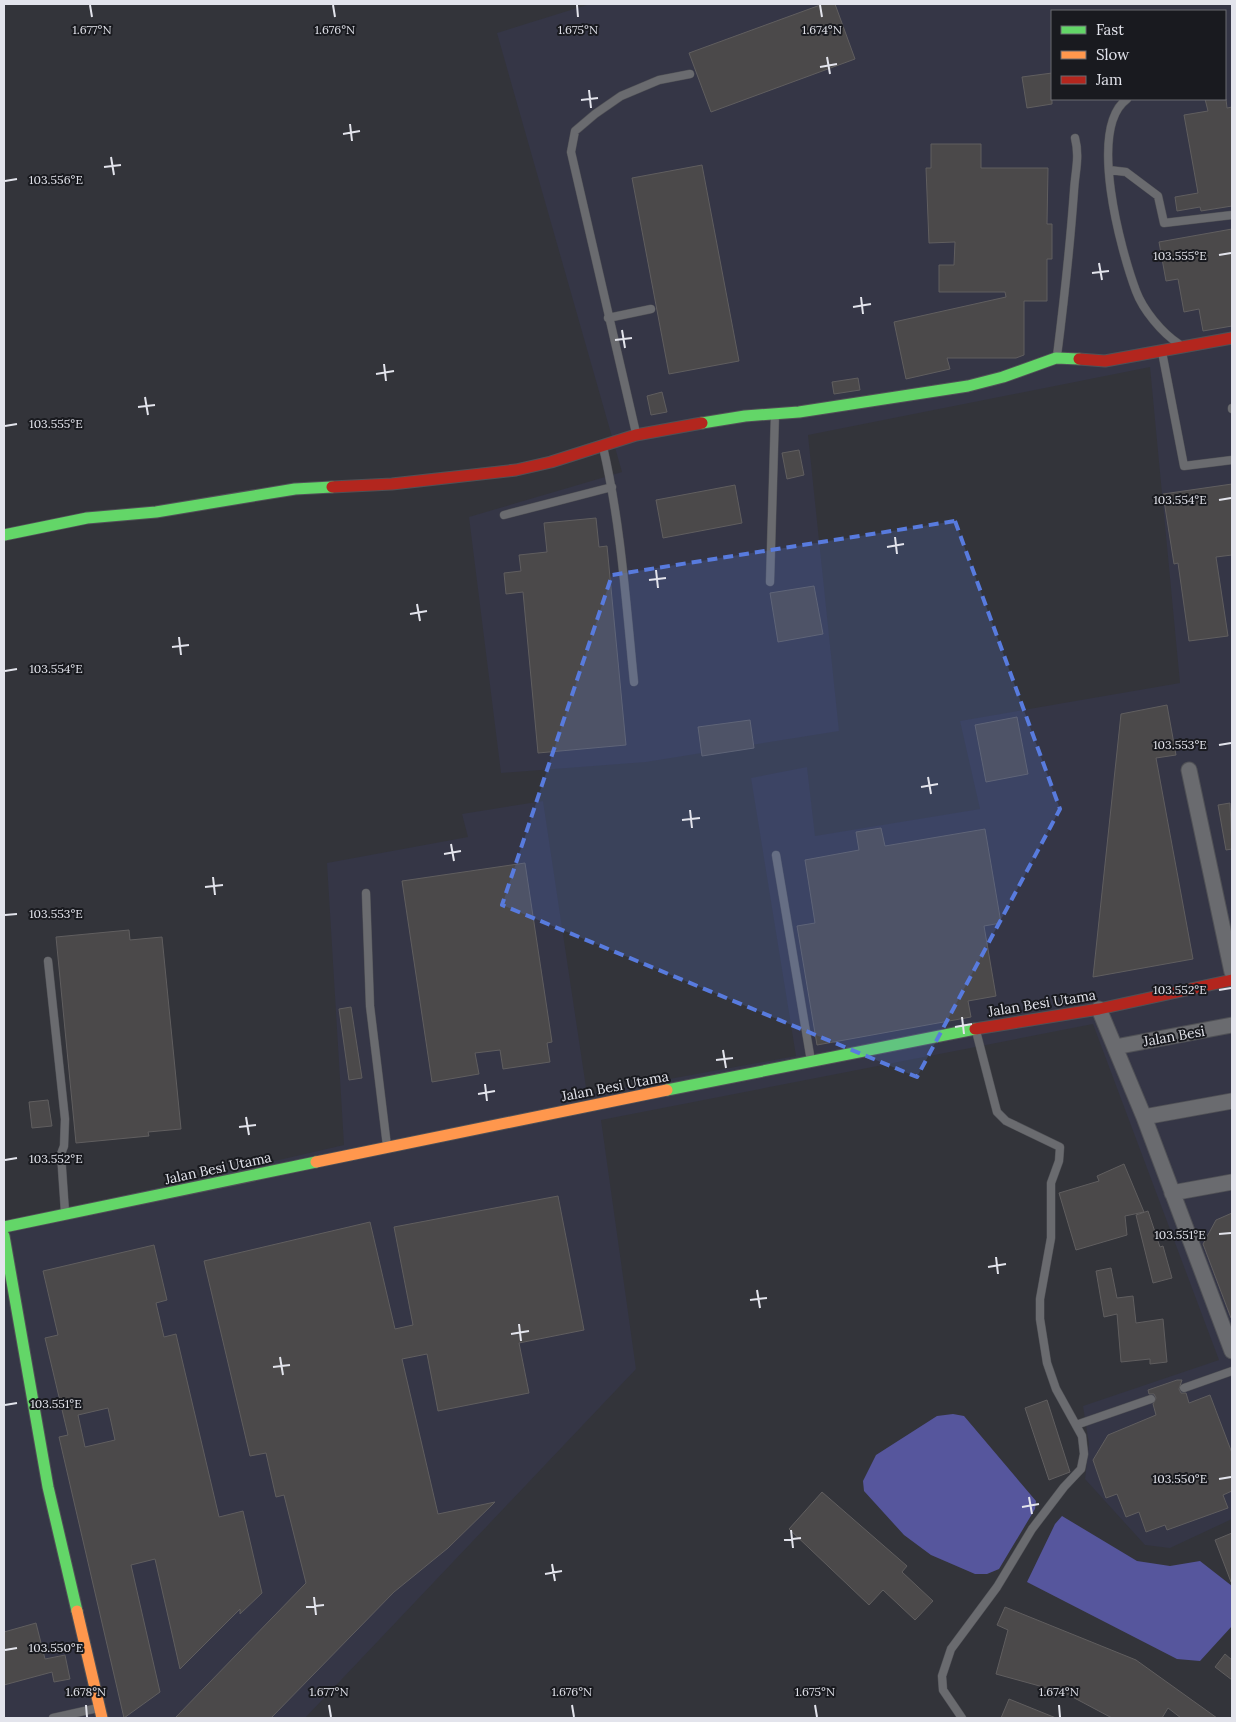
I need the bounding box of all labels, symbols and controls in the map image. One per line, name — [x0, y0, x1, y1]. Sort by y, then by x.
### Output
legend — [1051, 10, 1226, 100]
text: Fast — [1096, 20, 1124, 39]
text: 1.677°N — [72, 22, 112, 37]
text: 1.676°N — [315, 22, 355, 37]
text: 1.675°N — [558, 22, 598, 37]
text: 1.674°N — [802, 22, 842, 37]
text: Slow — [1096, 45, 1129, 64]
text: Jam — [1095, 70, 1123, 89]
text: 103.556°E — [29, 172, 83, 187]
text: 103.555°E — [1153, 248, 1207, 263]
text: 103.555°E — [29, 416, 83, 431]
text: 103.554°E — [1153, 492, 1207, 507]
text: 103.554°E — [29, 661, 83, 676]
text: 103.553°E — [1153, 737, 1207, 752]
text: 103.553°E — [29, 906, 83, 921]
text: 103.552°E — [1153, 982, 1207, 997]
street label: Jalan Besi Utama — [986, 986, 1097, 1021]
street label: Jalan Besi — [1141, 1022, 1206, 1050]
street label: Jalan Besi Utama — [559, 1067, 670, 1105]
street label: Jalan Besi Utama — [162, 1148, 273, 1188]
text: 103.552°E — [29, 1151, 83, 1166]
text: 103.551°E — [1154, 1227, 1206, 1242]
text: 103.551°E — [30, 1396, 82, 1411]
text: 103.550°E — [1153, 1471, 1207, 1486]
text: 103.550°E — [29, 1640, 83, 1655]
text: 1.678°N — [66, 1684, 106, 1699]
text: 1.677°N — [309, 1684, 349, 1699]
text: 1.676°N — [552, 1684, 592, 1699]
text: 1.675°N — [795, 1684, 835, 1699]
text: 1.674°N — [1039, 1684, 1079, 1699]

